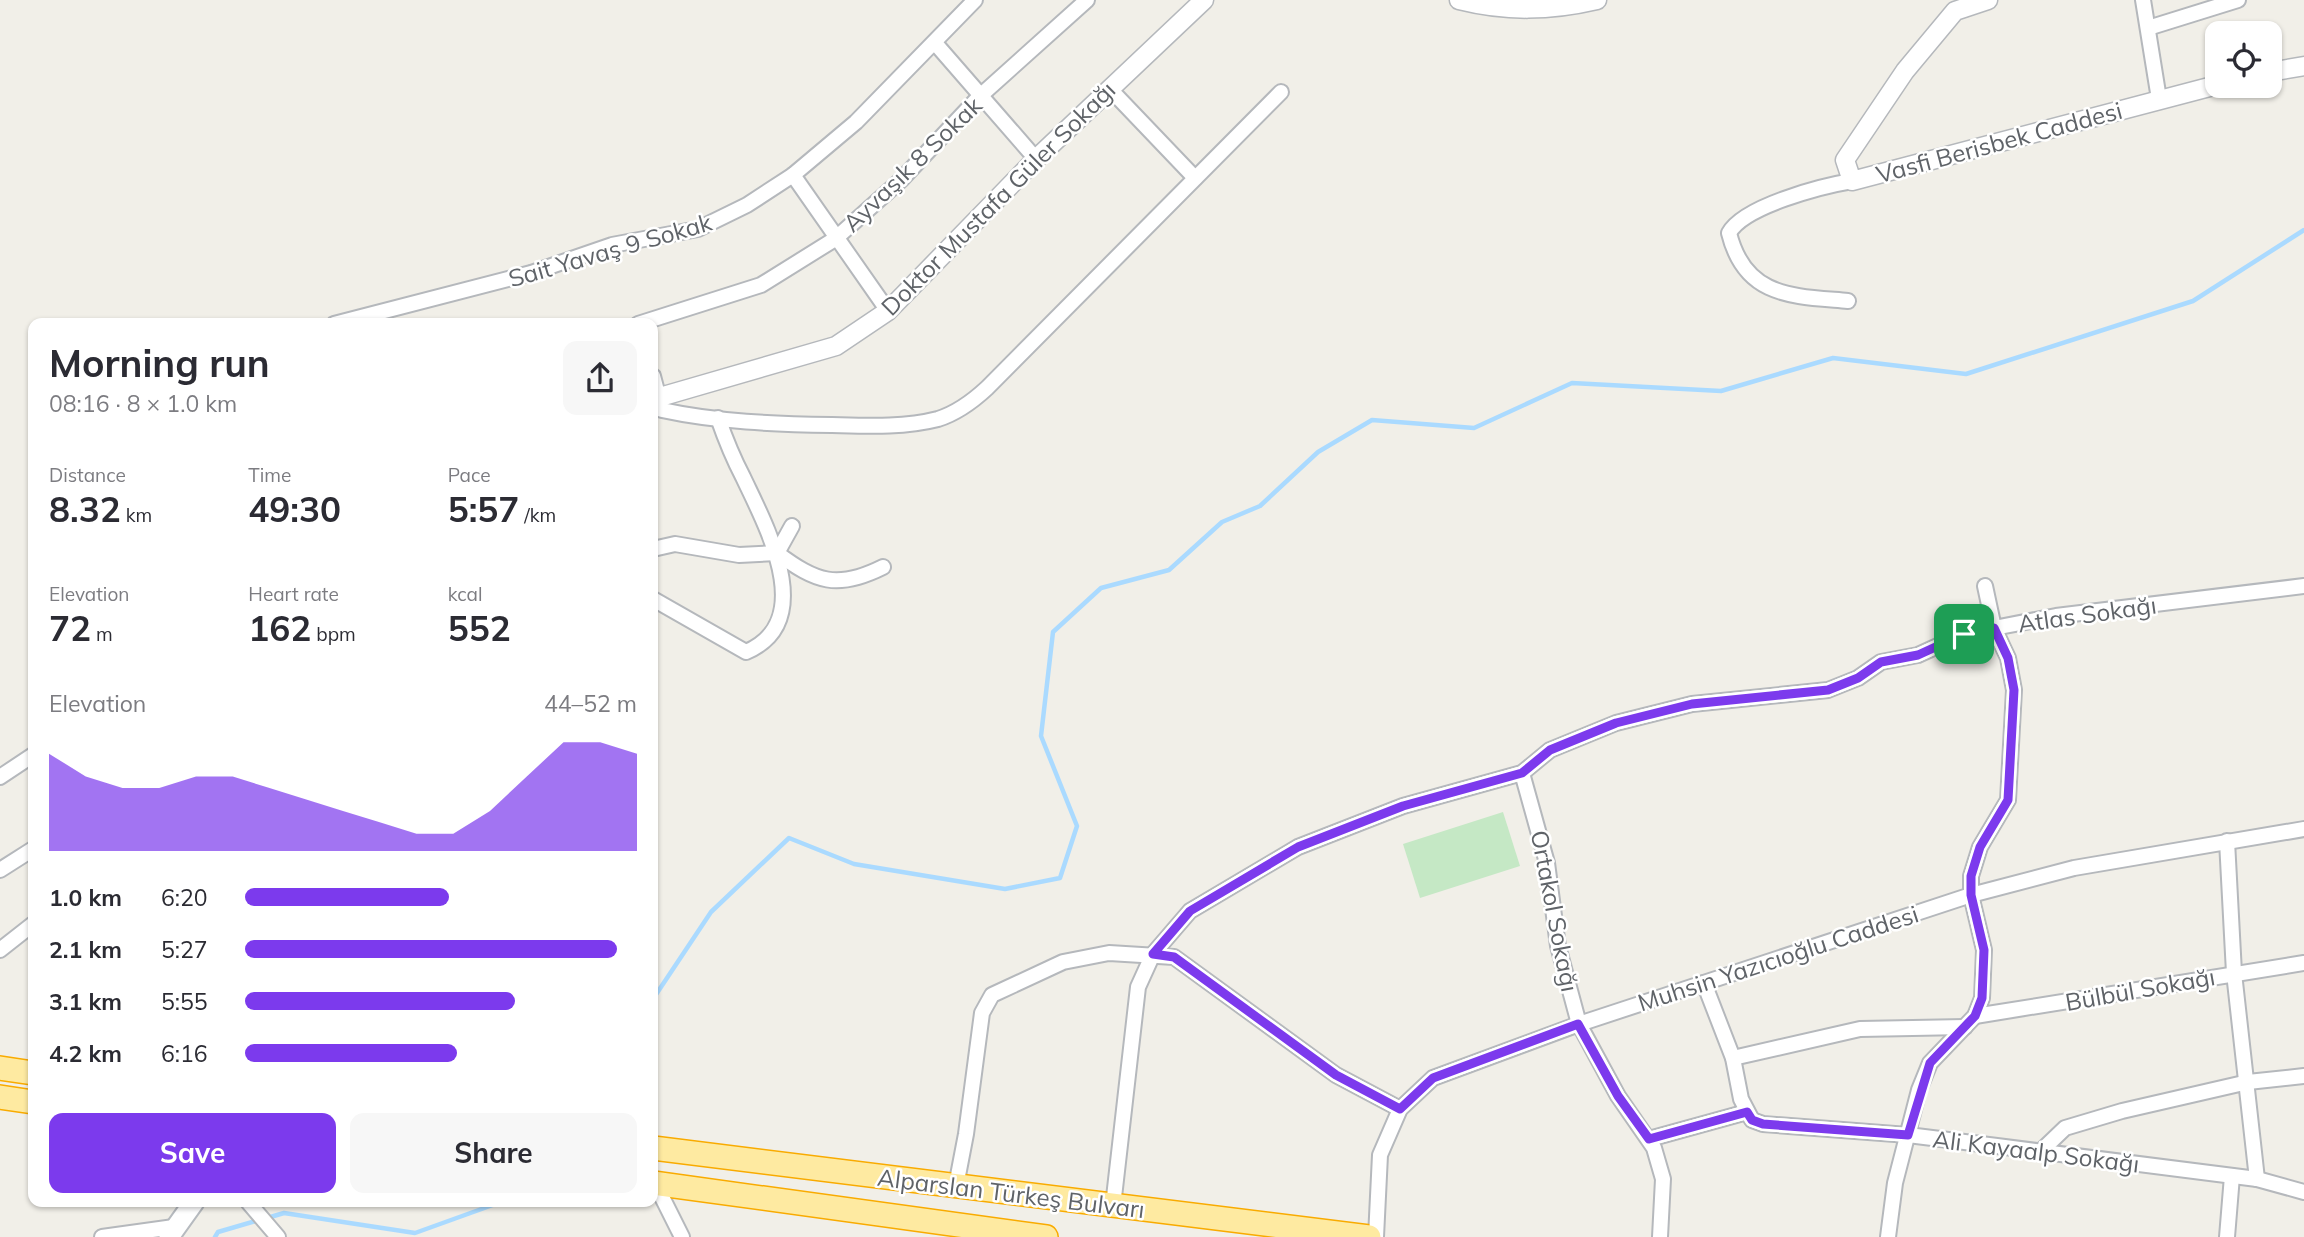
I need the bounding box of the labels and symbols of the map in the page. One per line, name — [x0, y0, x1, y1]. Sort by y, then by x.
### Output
street label: Doktor Mustafa Güler Sokağı — [875, 75, 1121, 321]
street label: Ayvaşık 8 Sokak — [836, 90, 988, 238]
street label: Vasfi Berisbek Caddesi — [1873, 95, 2125, 189]
street label: Sait Yavaş 9 Sokak — [505, 206, 716, 293]
street label: Atlas Sokağı — [2016, 589, 2158, 639]
pin — [1934, 604, 1994, 664]
street label: Ortakol Sokağı — [1525, 828, 1585, 994]
street label: Muhsin Yazıcıoğlu Caddesi — [1634, 898, 1922, 1018]
street label: Bülbül Sokağı — [2063, 961, 2217, 1017]
street label: Ali Kayaalp Sokağı — [1931, 1123, 2141, 1179]
street label: Alparslan Türkeş Bulvarı — [876, 1162, 1146, 1224]

